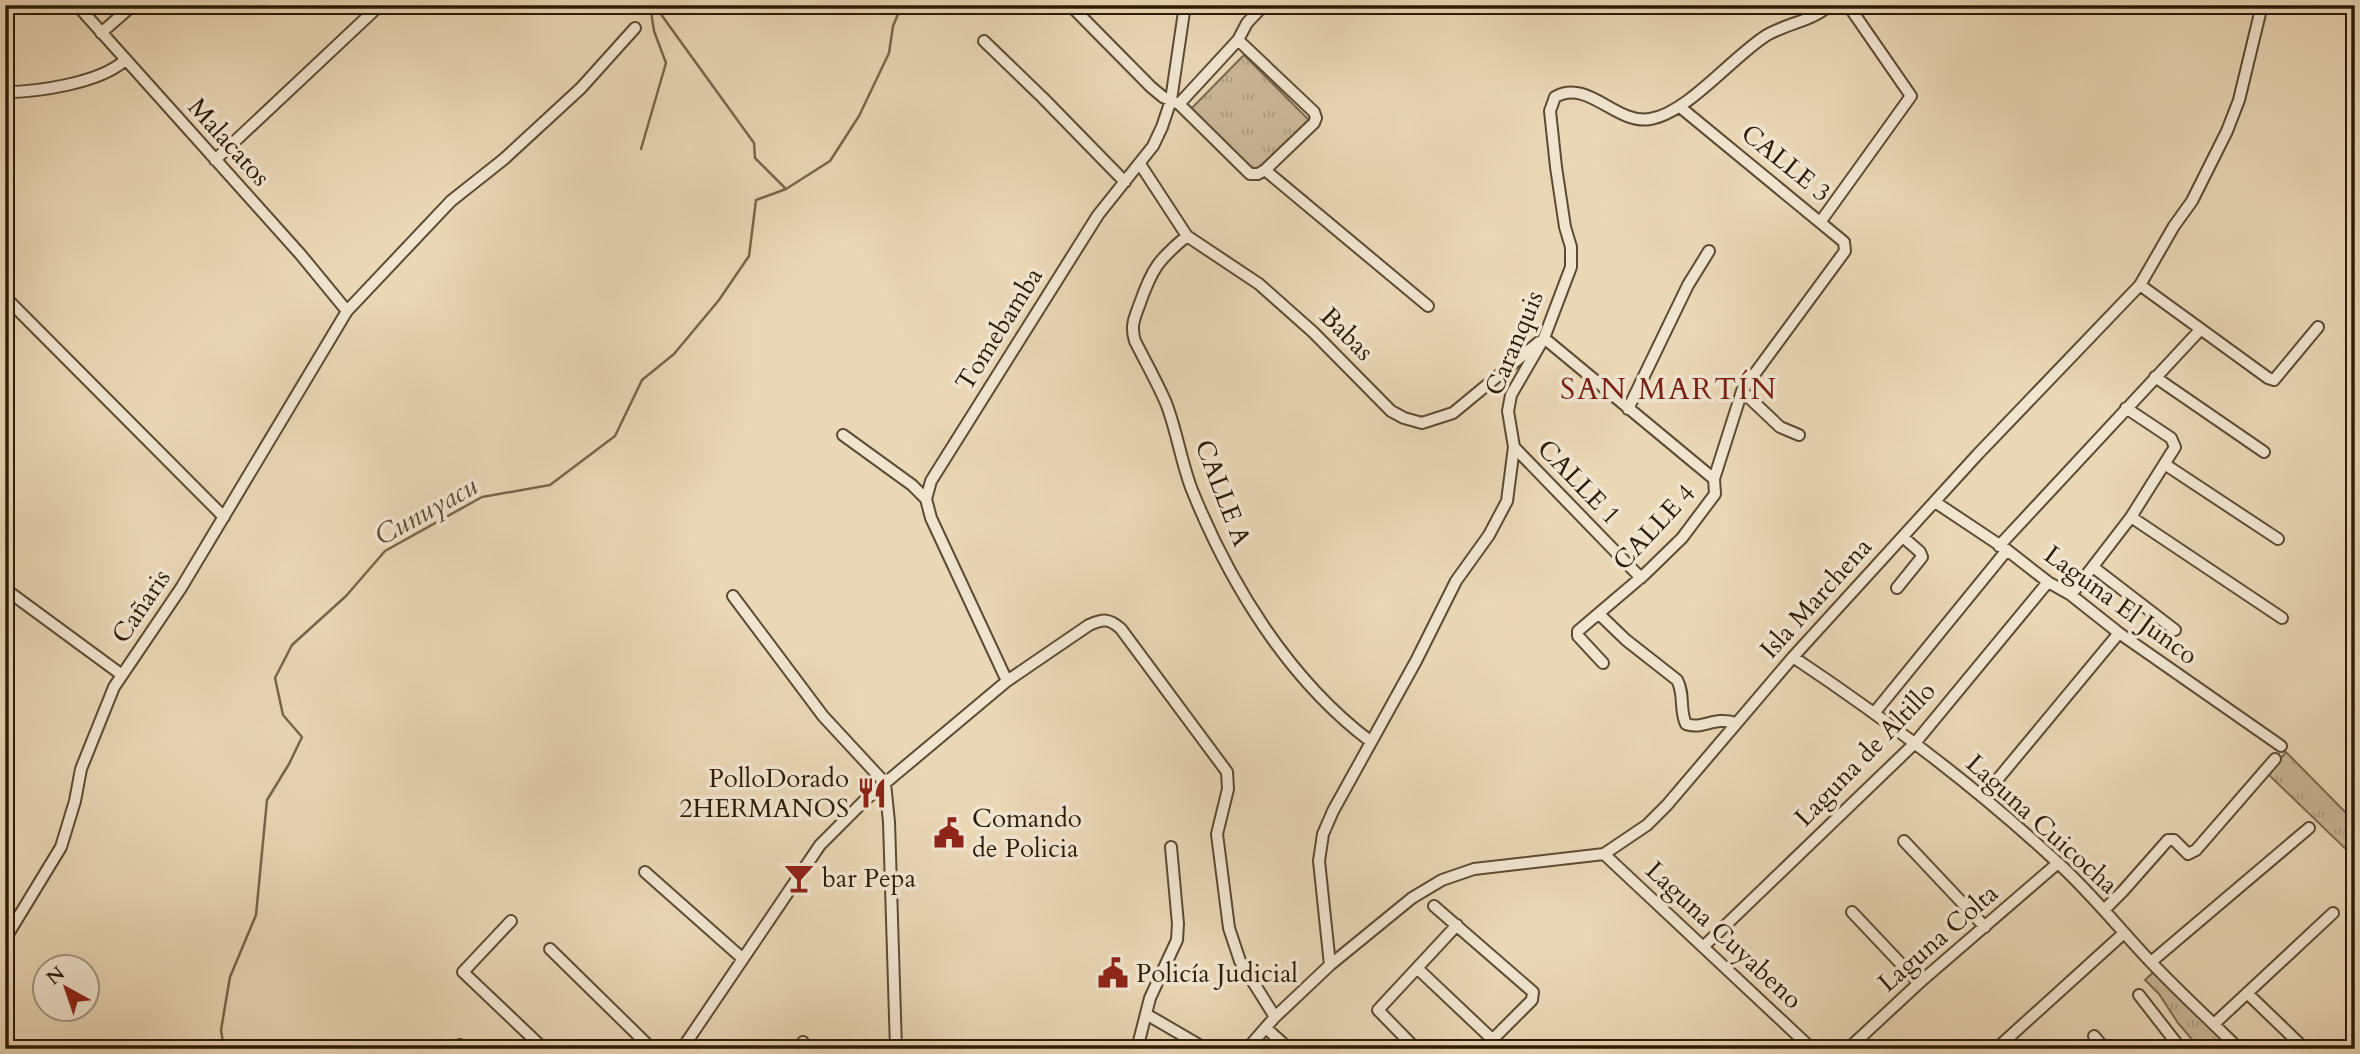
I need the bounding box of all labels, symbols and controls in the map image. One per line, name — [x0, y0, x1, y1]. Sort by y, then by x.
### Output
street label: Malacatos — [180, 90, 278, 194]
street label: CALLE 3 — [1734, 116, 1838, 210]
street label: Tomebamba — [947, 261, 1051, 397]
street label: Caranquis — [1476, 285, 1552, 401]
street label: Babas — [1312, 299, 1382, 369]
district label: SAN MARTÍN — [1560, 369, 1778, 410]
street label: CALLE 1 — [1530, 432, 1628, 532]
street label: CALLE A — [1187, 435, 1259, 552]
water label: Cunuyacu — [368, 467, 484, 555]
street label: CALLE 4 — [1605, 476, 1703, 578]
street label: Isla Marchena — [1752, 530, 1880, 666]
street label: Laguna El Junco — [2037, 537, 2205, 673]
street label: Cañaris — [103, 562, 179, 650]
street label: Laguna de Altillo — [1787, 674, 1943, 834]
street label: Laguna Cuicocha — [1958, 746, 2126, 902]
place label: PolloDorado 2HERMANOS — [679, 761, 849, 826]
restaurant icon: PolloDorado 2HERMANOS — [855, 776, 889, 810]
place label: Comando de Policia — [972, 801, 1082, 866]
public building icon: Comando de Policia — [932, 816, 966, 850]
street label: Laguna Cuyabeno — [1638, 853, 1810, 1017]
bar icon: bar Pepa — [782, 861, 816, 895]
place label: bar Pepa — [822, 861, 916, 896]
street label: Laguna Colta — [1870, 876, 2006, 1000]
north arrow — [32, 953, 102, 1023]
public building icon: Policía Judicial — [1096, 956, 1130, 990]
place label: Policía Judicial — [1136, 956, 1298, 991]
text: N — [41, 960, 71, 991]

